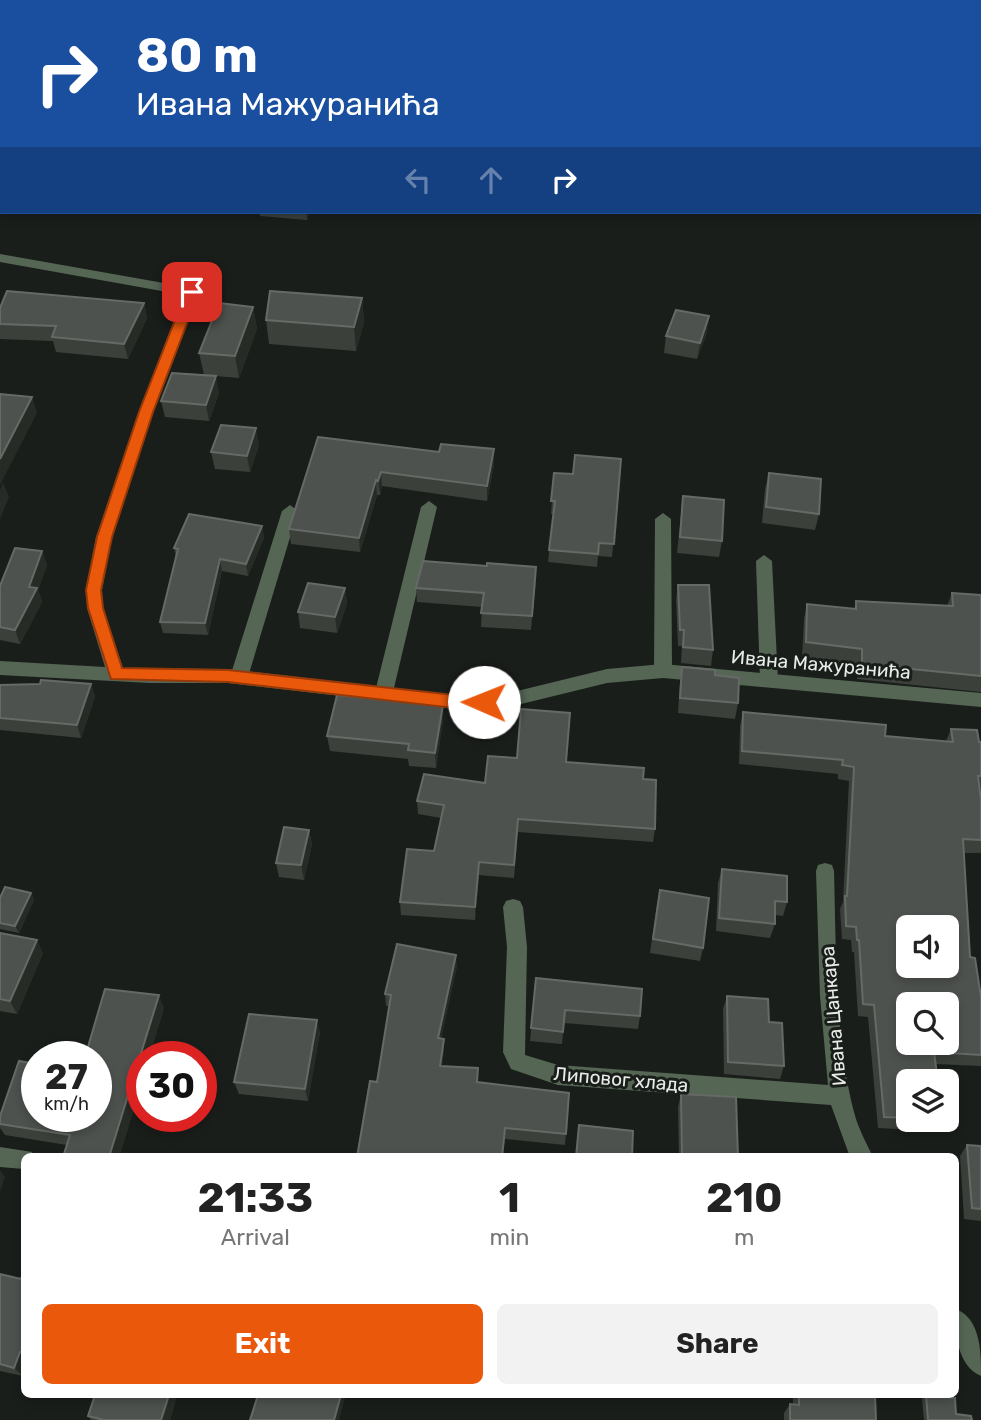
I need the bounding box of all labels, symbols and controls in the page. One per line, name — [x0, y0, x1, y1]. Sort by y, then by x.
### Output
text: 80 m — [136, 26, 258, 84]
icon: right — [21, 28, 112, 119]
text: Ивана Мажуранића — [136, 85, 440, 123]
icon: left — [399, 161, 437, 199]
icon: ahead — [472, 161, 510, 199]
icon: right — [545, 161, 583, 199]
pin — [162, 262, 222, 322]
icon: arrive — [173, 273, 211, 311]
street label: Ивана Мажуранића — [730, 645, 912, 684]
position arrow — [447, 665, 521, 739]
map controls — [896, 915, 959, 1132]
button: sound — [896, 915, 959, 978]
street label: Ивана Цанкара — [816, 945, 851, 1087]
button: search — [896, 992, 959, 1055]
speed limit sign: 30 — [126, 1041, 217, 1132]
text: 27 — [45, 1056, 88, 1098]
street label: Липовог хлада — [553, 1062, 689, 1097]
button: layers — [896, 1069, 959, 1132]
text: km/h — [44, 1093, 89, 1115]
text: 21:33 — [197, 1173, 313, 1223]
text: 1 — [499, 1173, 520, 1223]
text: 210 — [706, 1173, 783, 1223]
text: Arrival — [221, 1223, 290, 1251]
text: min — [490, 1223, 530, 1251]
text: m — [734, 1223, 754, 1251]
button: Exit — [42, 1304, 483, 1384]
button: Share — [497, 1304, 938, 1384]

